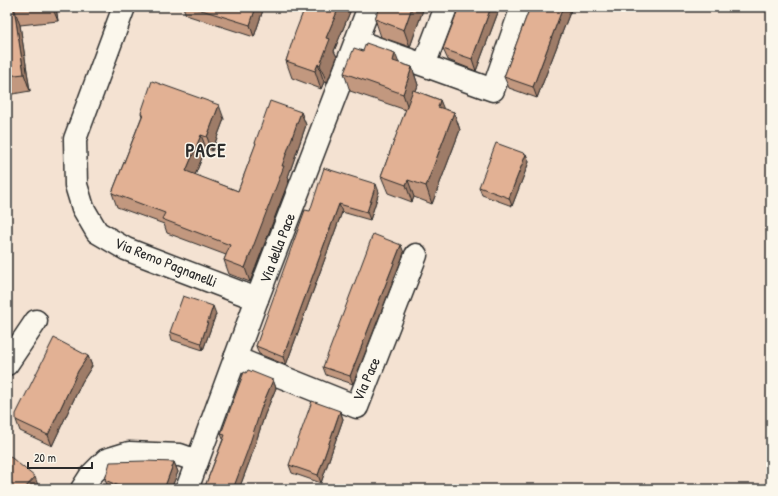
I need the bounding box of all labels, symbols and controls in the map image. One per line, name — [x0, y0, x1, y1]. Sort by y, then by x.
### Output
district label: PACE — [185, 137, 227, 163]
street label: Via della Pace — [254, 210, 300, 286]
street label: Via Remo Pagnanelli — [112, 232, 220, 292]
street label: Via Pace — [347, 354, 385, 404]
scale bar — [28, 444, 92, 470]
text: 20 m — [34, 449, 56, 466]

